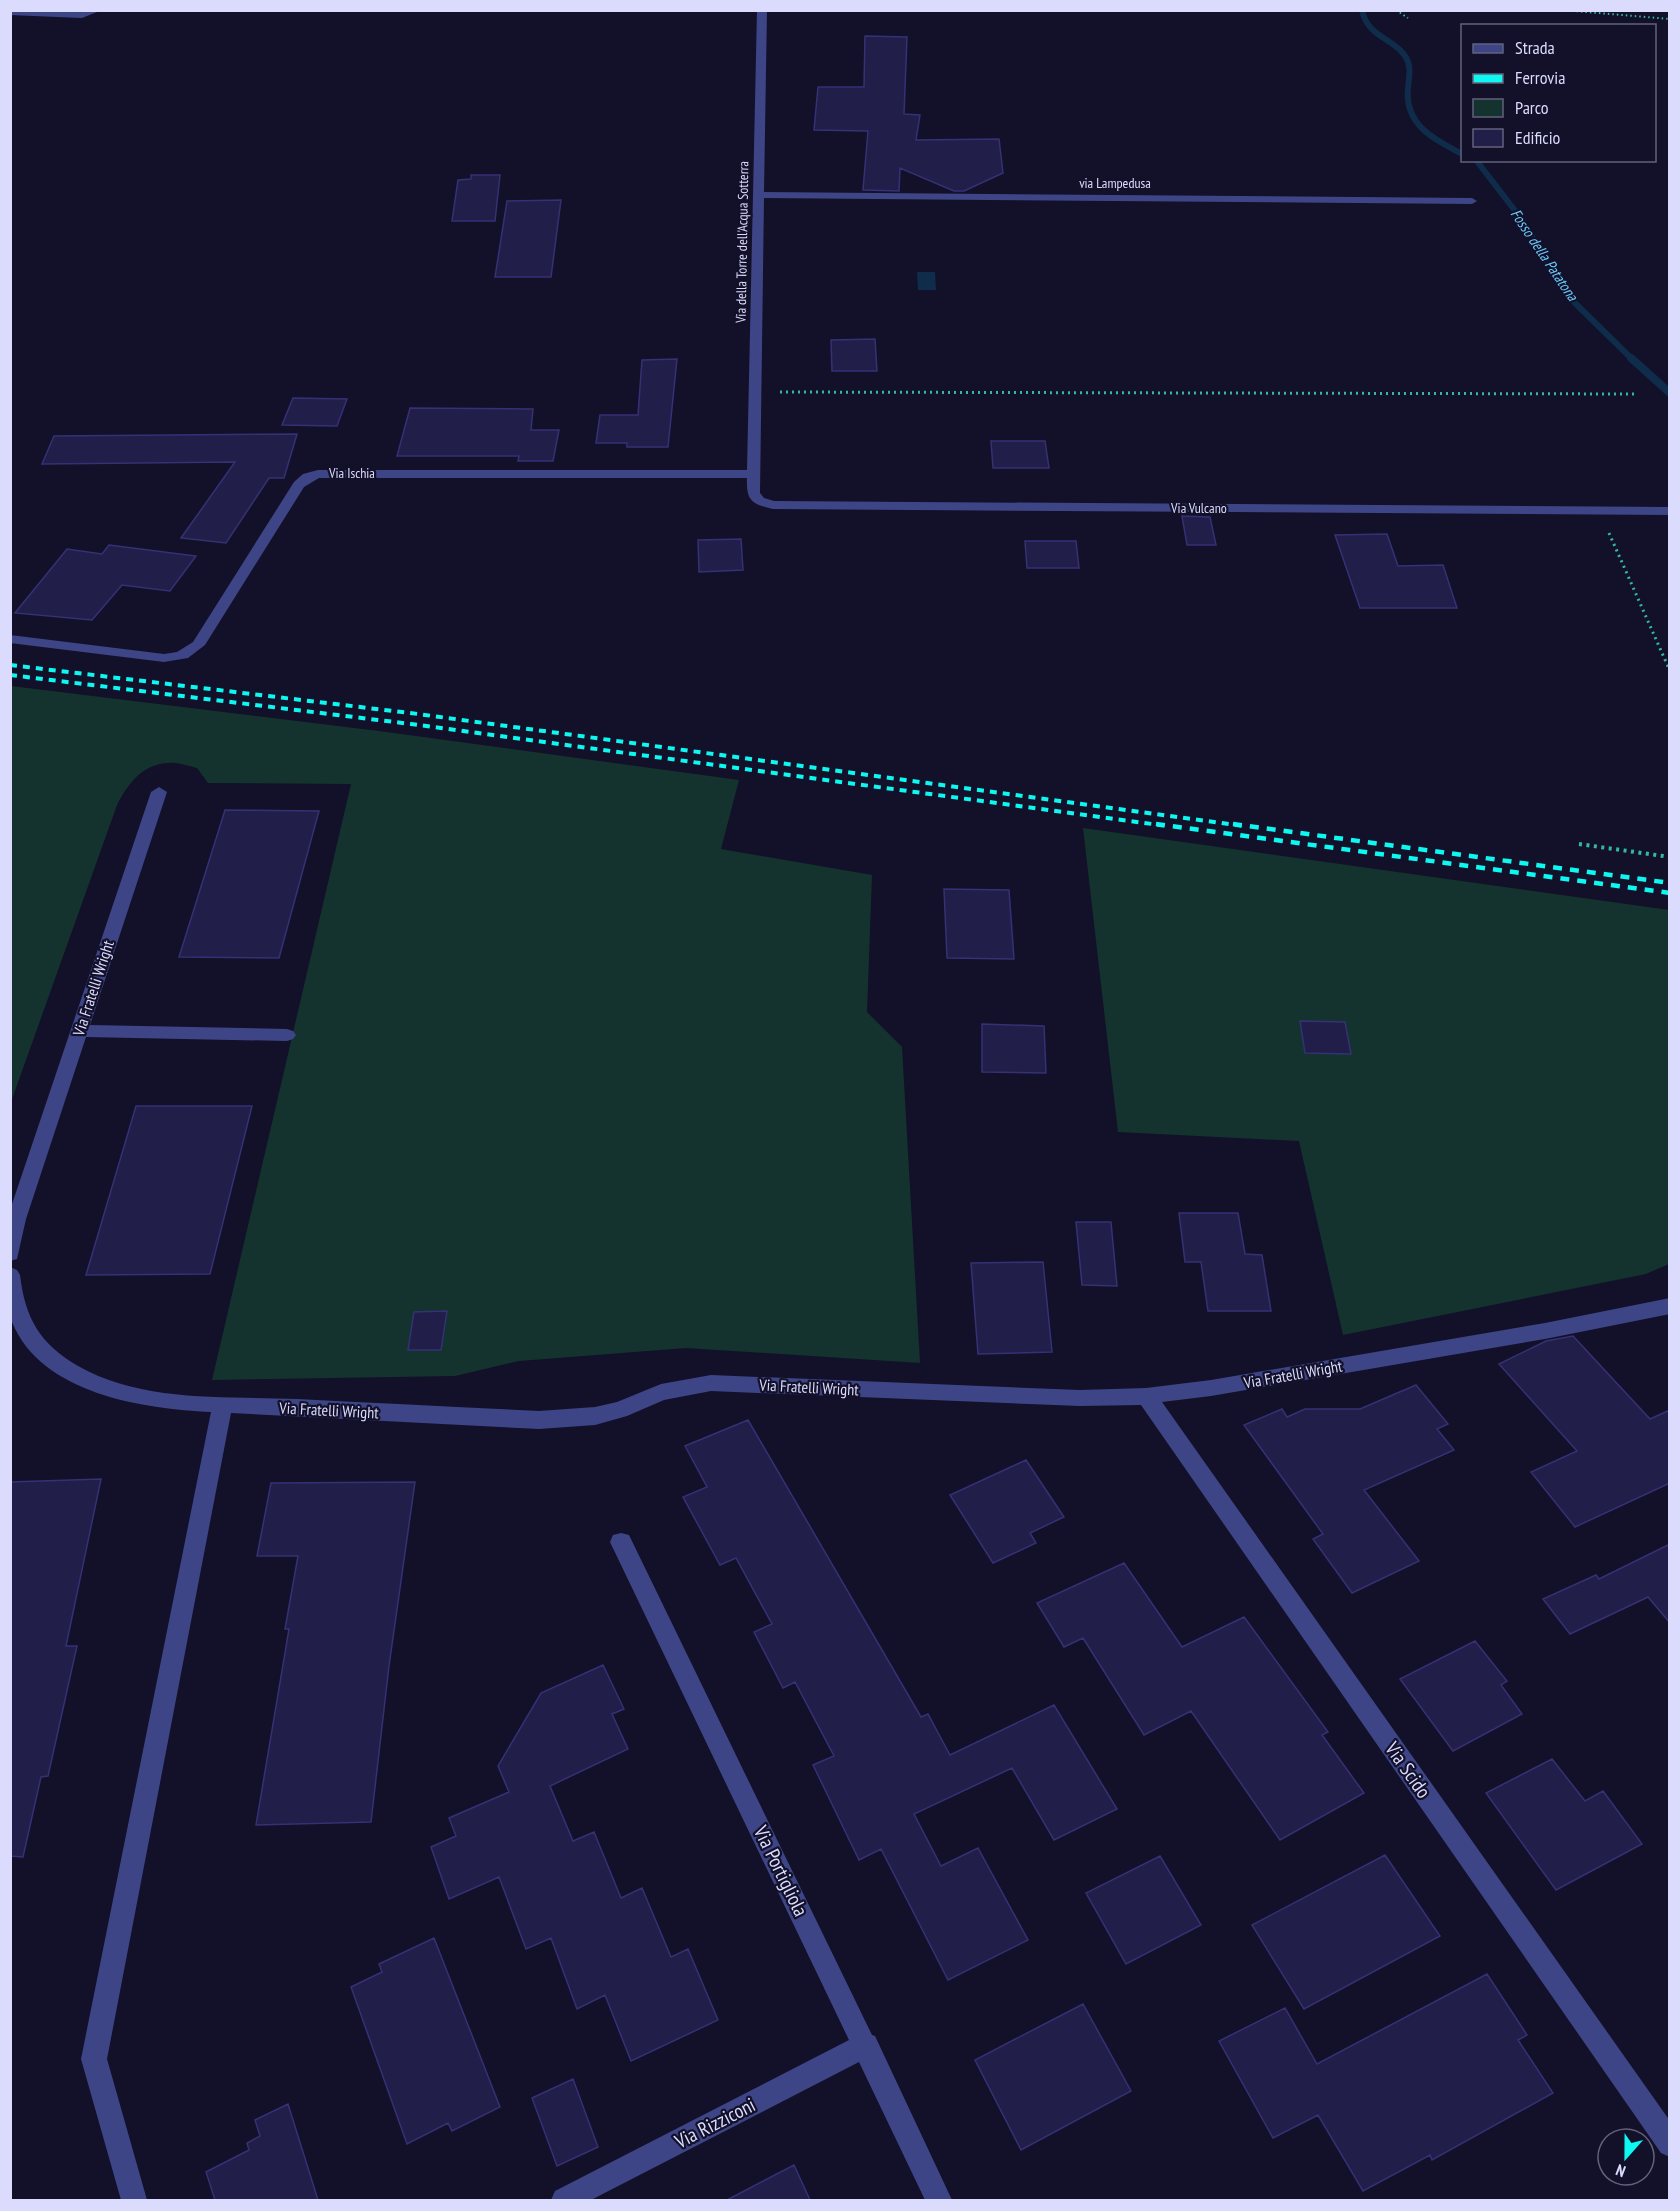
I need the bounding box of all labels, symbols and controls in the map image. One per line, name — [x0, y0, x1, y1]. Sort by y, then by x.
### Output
legend — [1461, 24, 1656, 162]
text: Strada — [1515, 36, 1555, 59]
text: Ferrovia — [1515, 66, 1565, 89]
text: Parco — [1515, 96, 1549, 119]
text: Edificio — [1515, 126, 1561, 149]
street label: Via della Torre dell'Acqua Sotterra — [732, 161, 752, 324]
street label: via Lampedusa — [1079, 174, 1151, 192]
water label: Fosso della Patatona — [1507, 205, 1583, 305]
street label: Via Ischia — [328, 464, 375, 482]
street label: Via Vulcano — [1170, 499, 1227, 517]
street label: Via Fratelli Wright — [68, 937, 118, 1039]
street label: Via Fratelli Wright — [1241, 1355, 1344, 1393]
street label: Via Fratelli Wright — [758, 1374, 860, 1400]
street label: Via Fratelli Wright — [278, 1397, 380, 1423]
street label: Via Scido — [1379, 1736, 1437, 1803]
street label: Via Portigliola — [747, 1821, 814, 1921]
street label: Via Rizziconi — [669, 2092, 760, 2155]
north arrow — [1596, 2127, 1656, 2187]
text: N — [1613, 2160, 1628, 2182]

